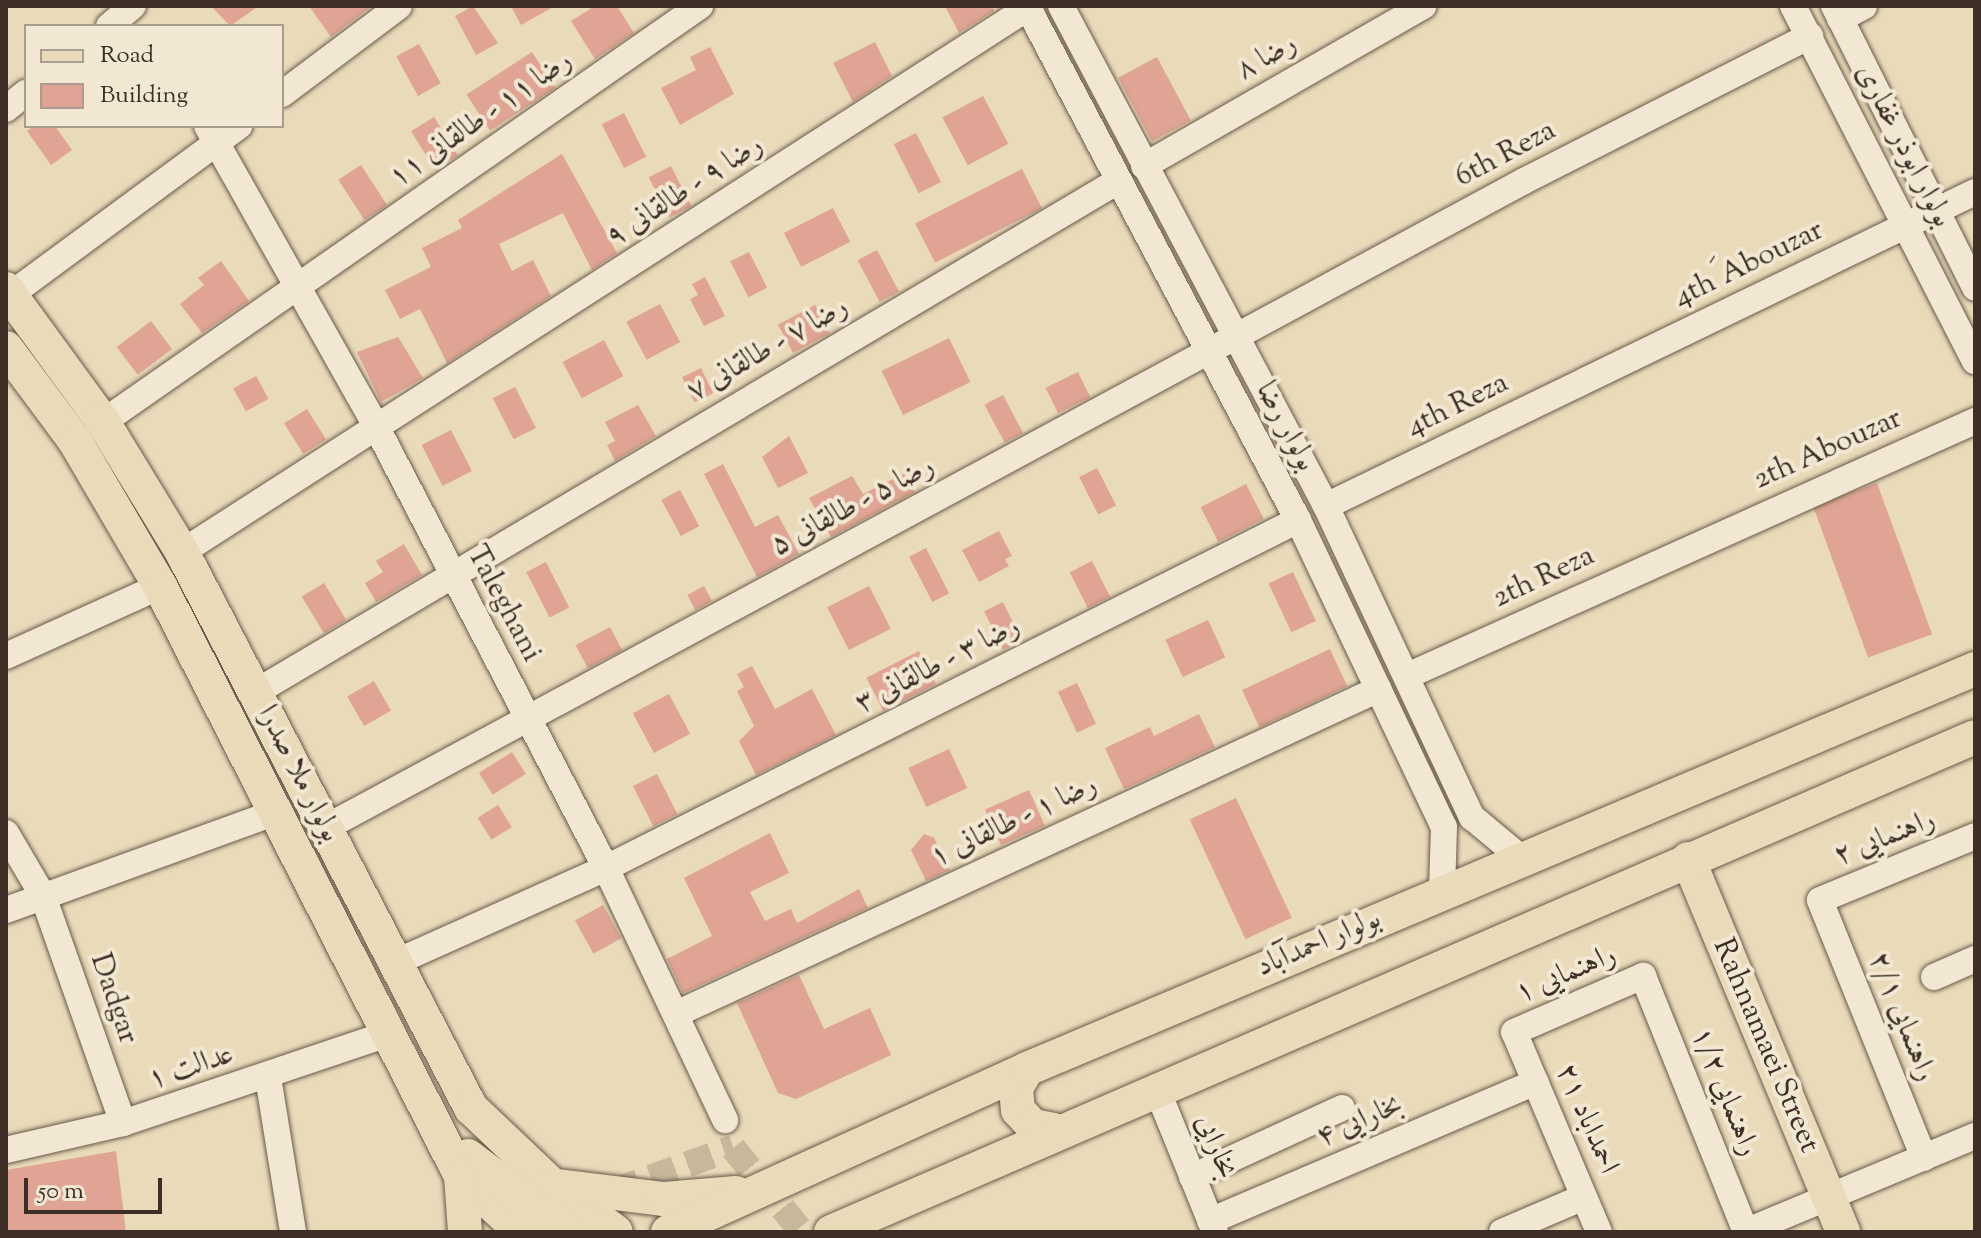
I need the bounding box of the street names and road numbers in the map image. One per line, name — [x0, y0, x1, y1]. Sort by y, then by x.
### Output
street label: رضا ۸ — [1230, 26, 1304, 90]
street label: رضا ۱۱ - طالقانی ۱۱ — [383, 44, 579, 196]
street label: بولوار ابوذر غفاری — [1846, 58, 1960, 234]
street label: 6th Reza — [1449, 114, 1563, 196]
street label: رضا ۹ - طالقانی ۹ — [600, 128, 770, 256]
street label: 4th َAbouzar — [1670, 214, 1828, 316]
street label: رضا ۷ - طالقانی ۷ — [681, 289, 855, 411]
street label: 4th Reza — [1401, 366, 1515, 446]
street label: بولوار رضا — [1247, 376, 1323, 478]
street label: 2th Abouzar — [1748, 401, 1908, 499]
street label: رضا ۵ - طالقانی ۵ — [765, 449, 941, 565]
street label: 2th Reza — [1487, 539, 1601, 617]
street label: Taleghani — [457, 540, 549, 668]
street label: رضا ۳ - طالقانی ۳ — [850, 609, 1026, 723]
street label: بولوار ملا صدرا — [248, 700, 348, 848]
street label: رضا ۱ - طالقانی ۱ — [925, 768, 1103, 876]
street label: راهنمایی ۲ — [1829, 802, 1941, 876]
street label: بولوار احمدآباد — [1251, 902, 1387, 986]
street label: Rahnamaei Street — [1704, 934, 1826, 1158]
street label: راهنمایی ۱ — [1510, 938, 1622, 1012]
street label: راهنمایی ۲/۱ — [1859, 947, 1943, 1087]
street label: Dadgar — [81, 949, 145, 1049]
street label: راهنمایی ۱/۲ — [1682, 1022, 1766, 1162]
street label: عدالت ۱ — [144, 1037, 238, 1099]
street label: احمداباد ۲۱ — [1547, 1058, 1625, 1180]
street label: بخارایی ۴ — [1311, 1088, 1409, 1156]
street label: بخارایی — [1186, 1109, 1244, 1185]

